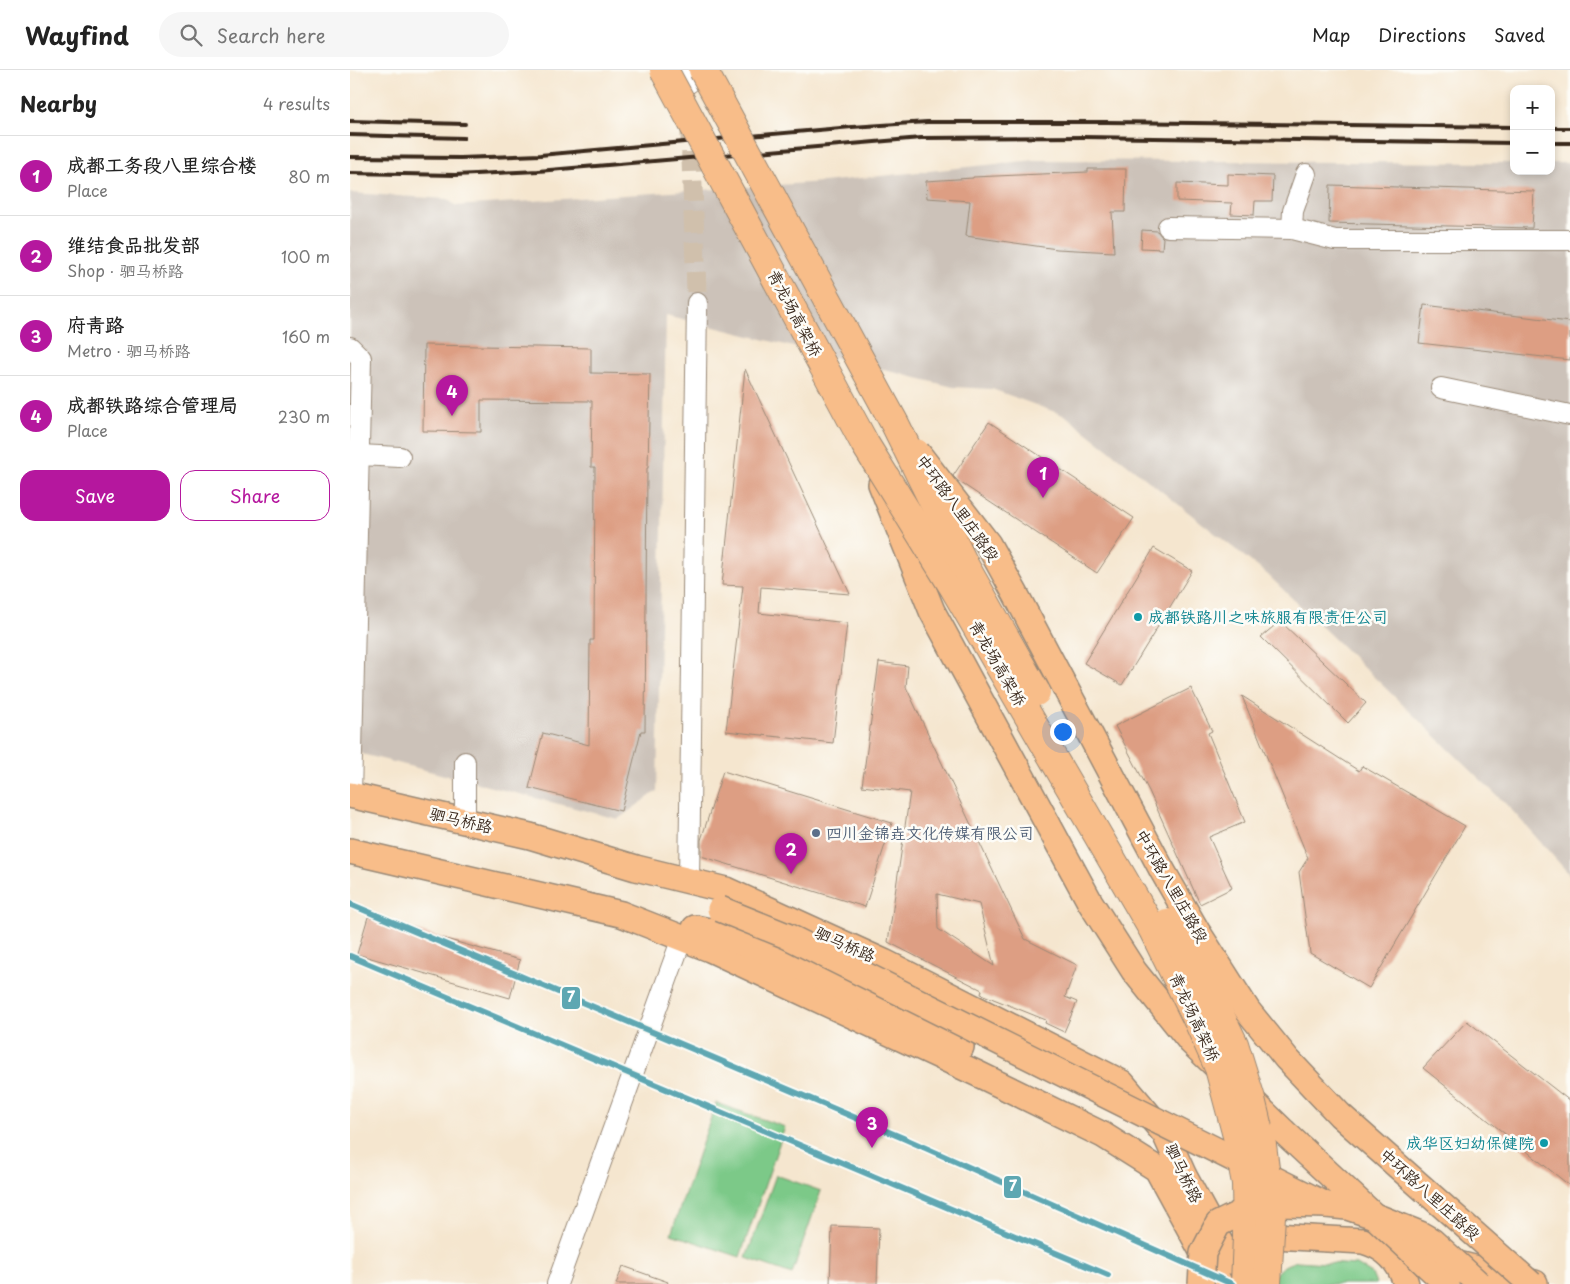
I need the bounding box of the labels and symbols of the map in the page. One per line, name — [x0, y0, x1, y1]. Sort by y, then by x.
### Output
street label: 青龙场高架桥 — [763, 265, 829, 361]
pin: 4 — [436, 375, 468, 416]
street label: 中环路八里庄路段 — [911, 449, 1006, 566]
pin: 1 — [1027, 457, 1059, 498]
place label: 成都铁路川之味旅服有限责任公司 — [1148, 604, 1388, 628]
marker: 成都铁路川之味旅服有限责任公司 — [1132, 611, 1144, 623]
street label: 青龙场高架桥 — [964, 615, 1033, 710]
your location — [1050, 719, 1076, 745]
street label: 驷马桥路 — [427, 800, 495, 838]
place label: 四川金锦垚文化传媒有限公司 — [826, 820, 1034, 844]
street label: 中环路八里庄路段 — [1130, 824, 1215, 947]
marker: 四川金锦垚文化传媒有限公司 — [810, 827, 822, 839]
pin: 2 — [775, 833, 807, 874]
street label: 驷马桥路 — [811, 919, 880, 967]
street label: 青龙场高架桥 — [1165, 968, 1227, 1065]
line badge: 7 — [561, 986, 581, 1010]
text: 7 — [567, 986, 576, 1007]
pin: 3 — [856, 1107, 888, 1148]
place label: 成华区妇幼保健院 — [1406, 1130, 1534, 1154]
marker: 成华区妇幼保健院 — [1538, 1137, 1550, 1149]
street label: 驷马桥路 — [1160, 1139, 1210, 1207]
street label: 中环路八里庄路段 — [1375, 1142, 1486, 1245]
line badge: 7 — [1003, 1175, 1022, 1199]
text: 7 — [1009, 1175, 1018, 1196]

